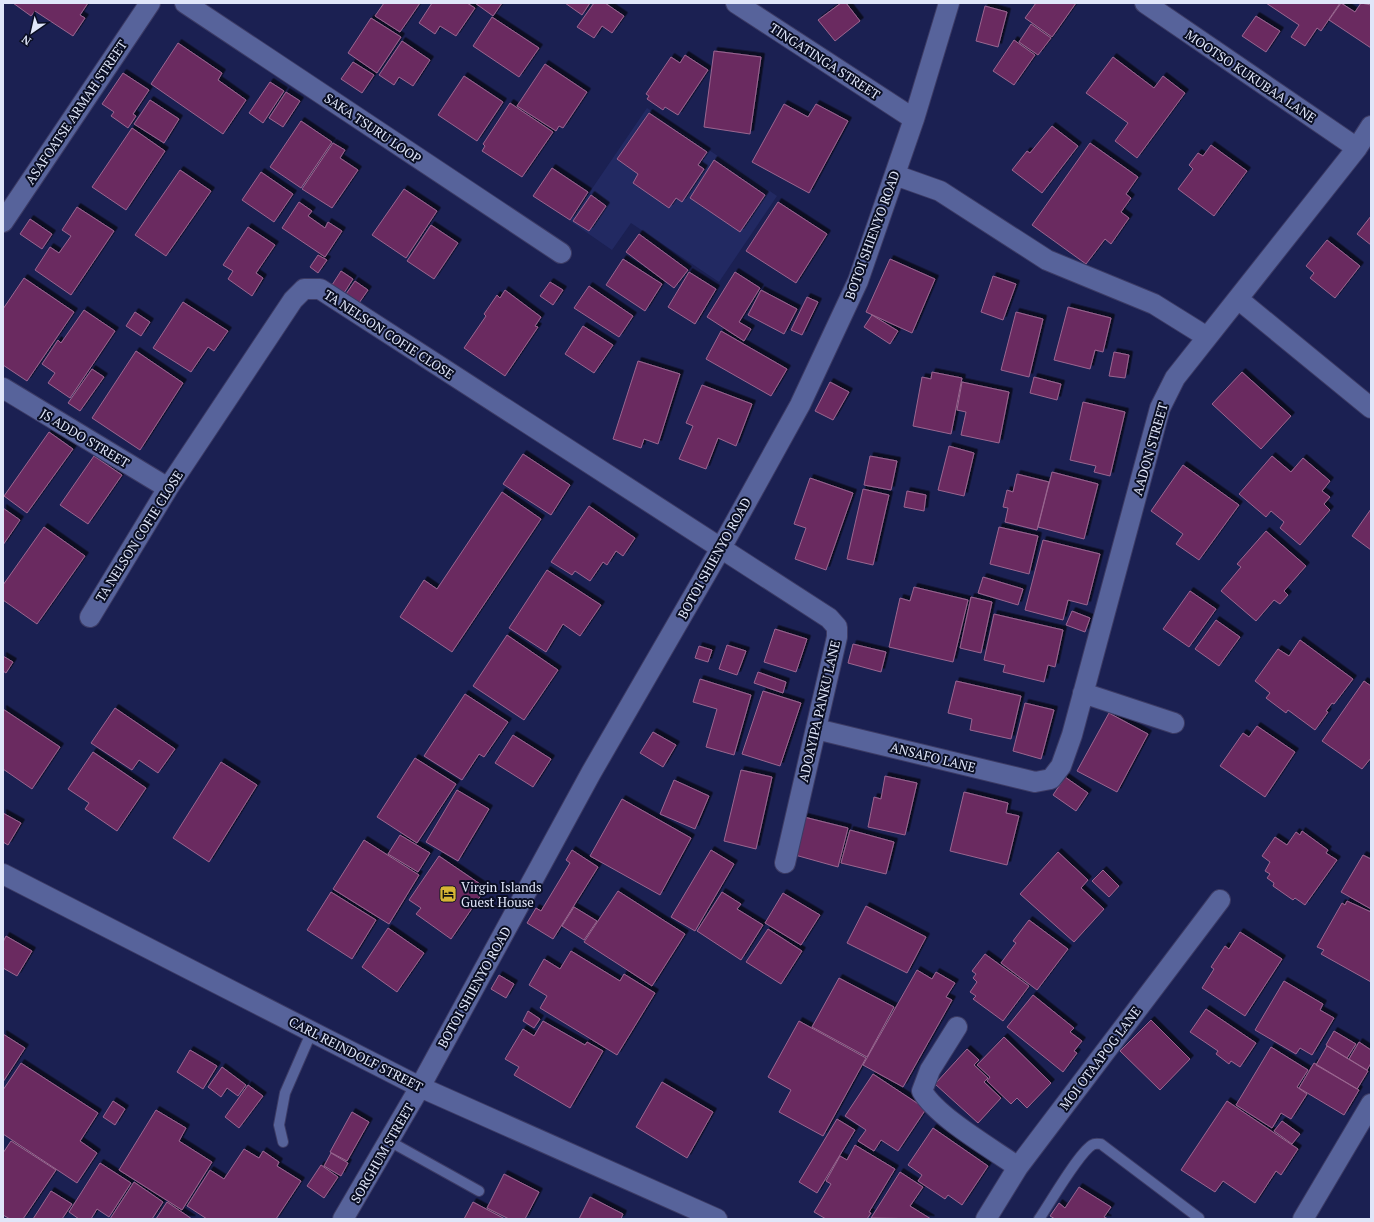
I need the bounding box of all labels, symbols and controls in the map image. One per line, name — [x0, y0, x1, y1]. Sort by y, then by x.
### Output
north arrow — [12, 12, 52, 52]
street label: TINGATINGA STREET — [766, 19, 884, 103]
street label: MOOTSO KUKUBAA LANE — [1182, 25, 1320, 127]
text: N — [18, 32, 34, 48]
street label: ASAFOATSE ARMAH STREET — [21, 36, 131, 188]
street label: SAKA TSURU LOOP — [321, 89, 425, 167]
street label: BOTOI SHIENYO ROAD — [840, 168, 904, 302]
street label: TA NELSON COFIE CLOSE — [320, 285, 458, 383]
street label: AADON STREET — [1128, 401, 1172, 497]
street label: JS ADDO STREET — [37, 404, 133, 472]
street label: TA NELSON COFIE CLOSE — [91, 467, 187, 605]
street label: BOTOI SHIENYO ROAD — [673, 494, 755, 622]
street label: ADOAYIPA PANKU LANE — [794, 638, 844, 784]
street label: ANSAFO LANE — [889, 738, 977, 776]
place label: Virgin Islands Guest House — [461, 878, 542, 911]
hotel icon: Virgin Islands Guest House — [438, 884, 458, 904]
street label: BOTOI SHIENYO ROAD — [433, 923, 515, 1051]
street label: MOI OTAAPOG LANE — [1055, 1003, 1145, 1113]
street label: CARL REINDOLF STREET — [286, 1012, 426, 1096]
street label: SORGHUM STREET — [346, 1100, 418, 1206]

